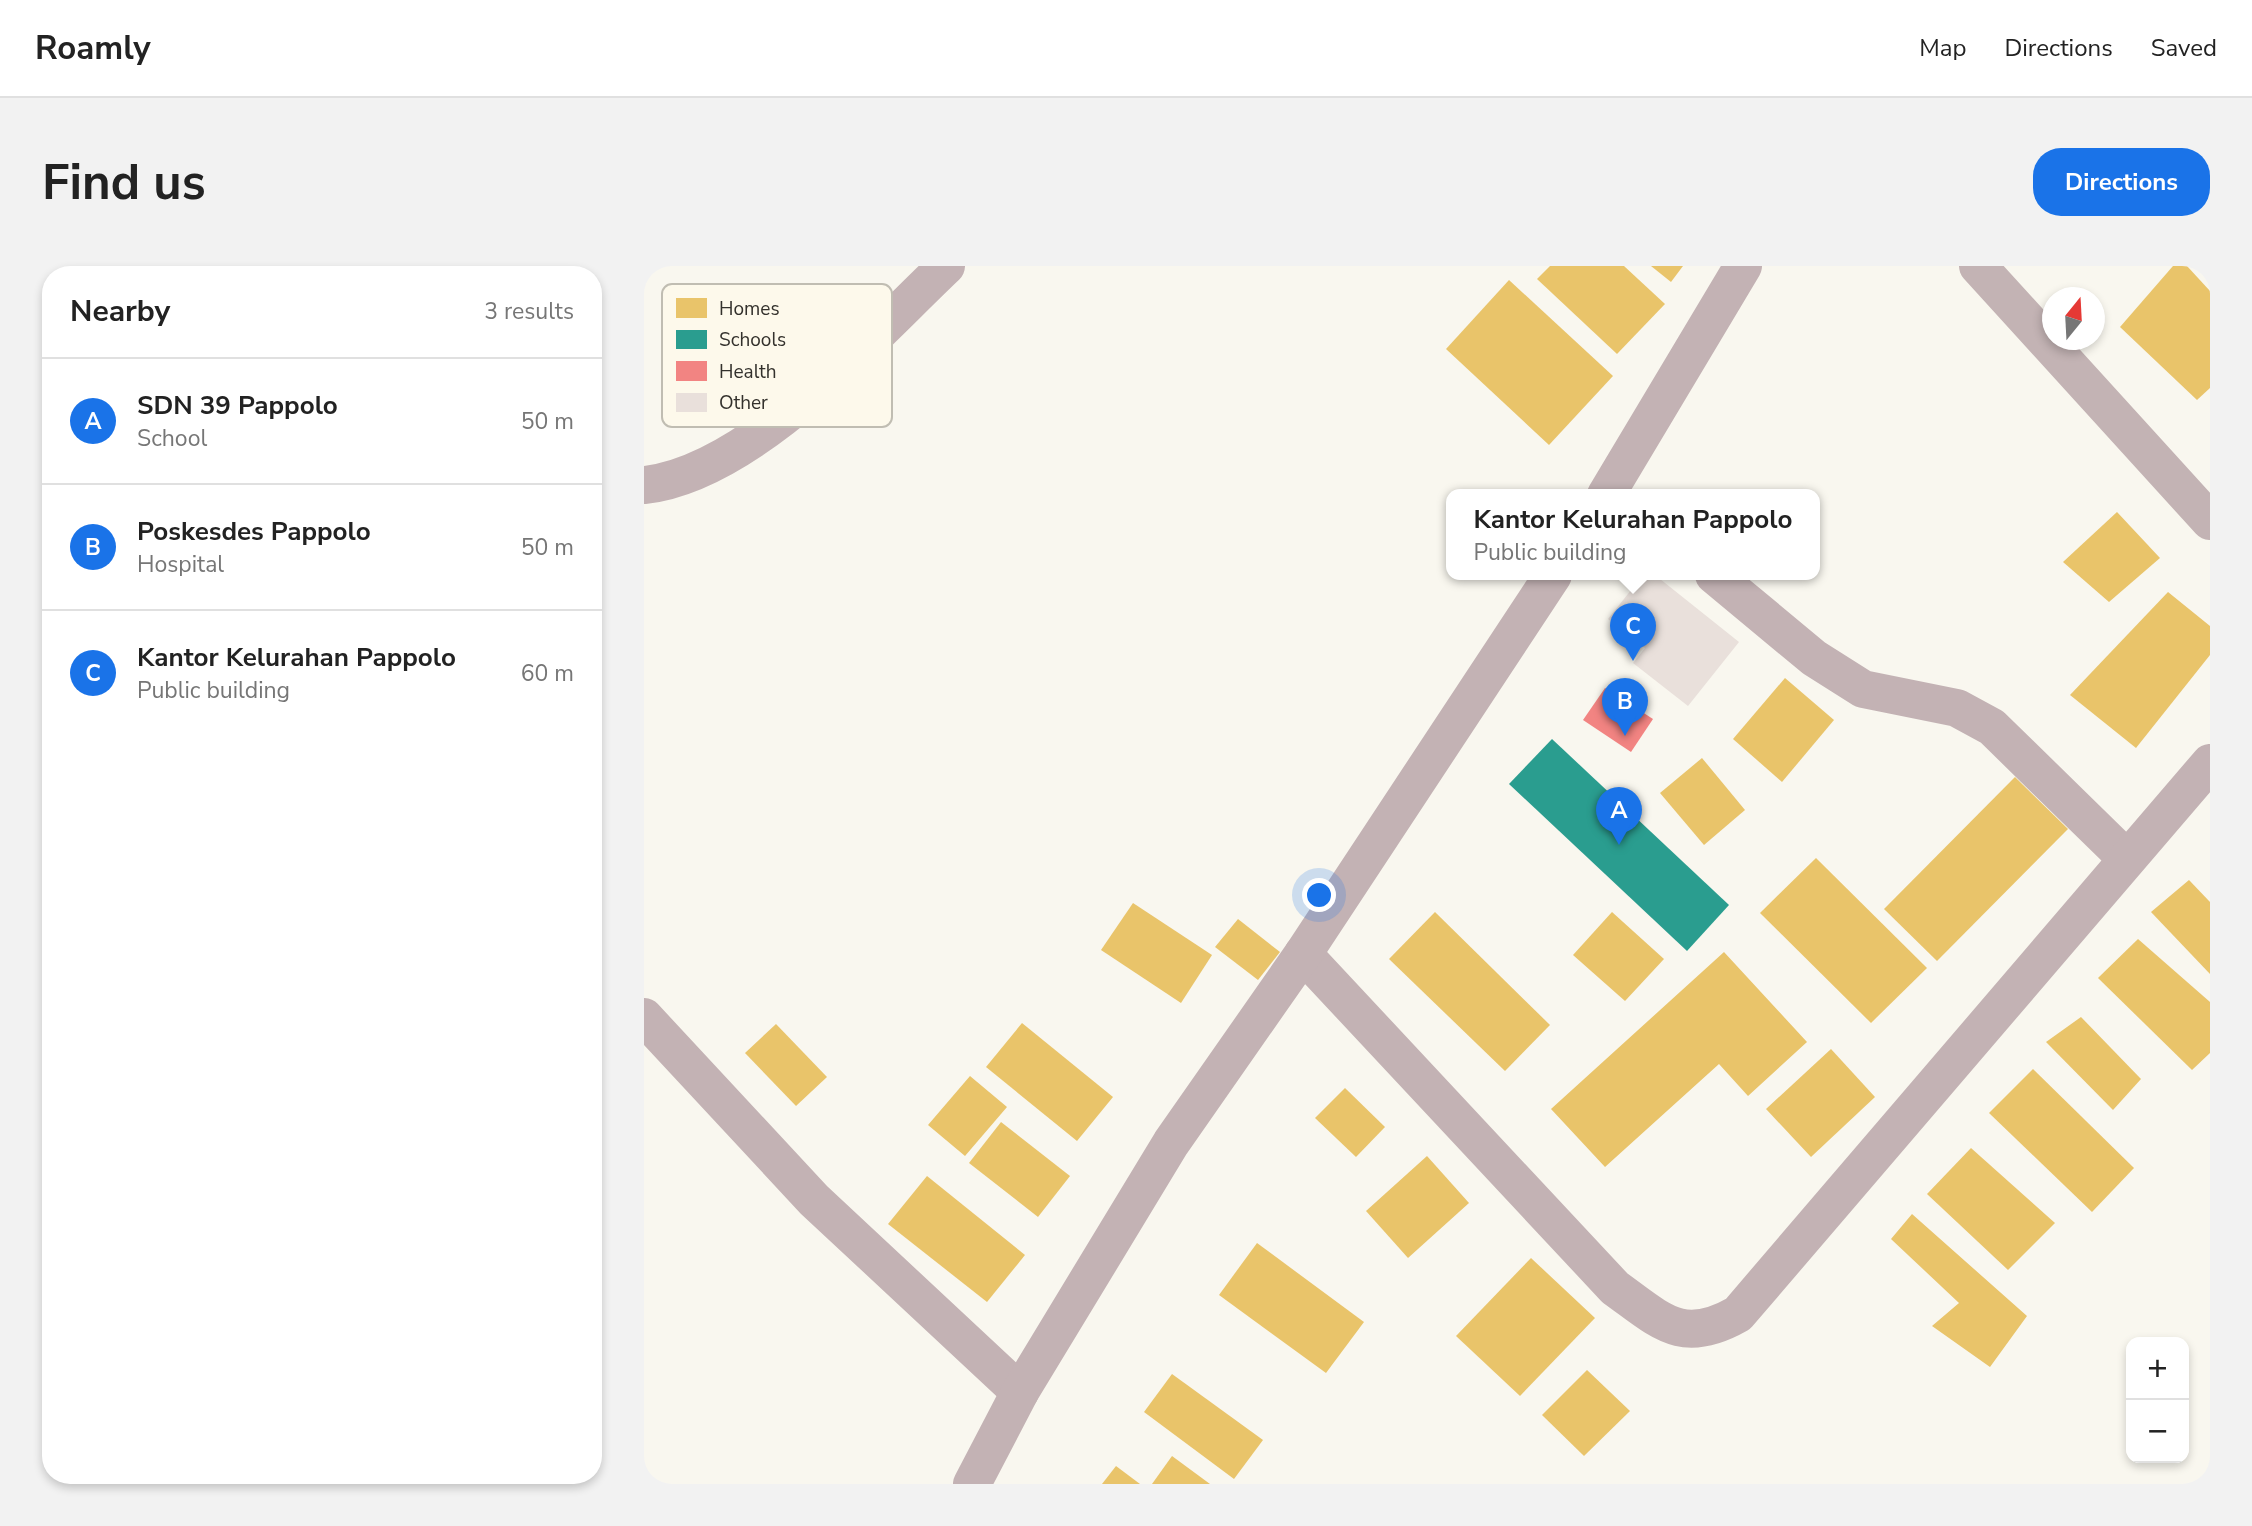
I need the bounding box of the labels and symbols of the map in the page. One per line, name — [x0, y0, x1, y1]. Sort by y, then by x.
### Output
legend — [662, 284, 892, 427]
north arrow — [2042, 287, 2105, 350]
text: Homes — [719, 296, 780, 322]
text: Schools — [719, 327, 786, 353]
text: Health — [719, 359, 777, 385]
text: Other — [719, 390, 768, 416]
pin: C — [1610, 603, 1656, 661]
pin: B — [1602, 678, 1648, 736]
pin: A — [1596, 787, 1642, 845]
your location — [1302, 878, 1336, 912]

